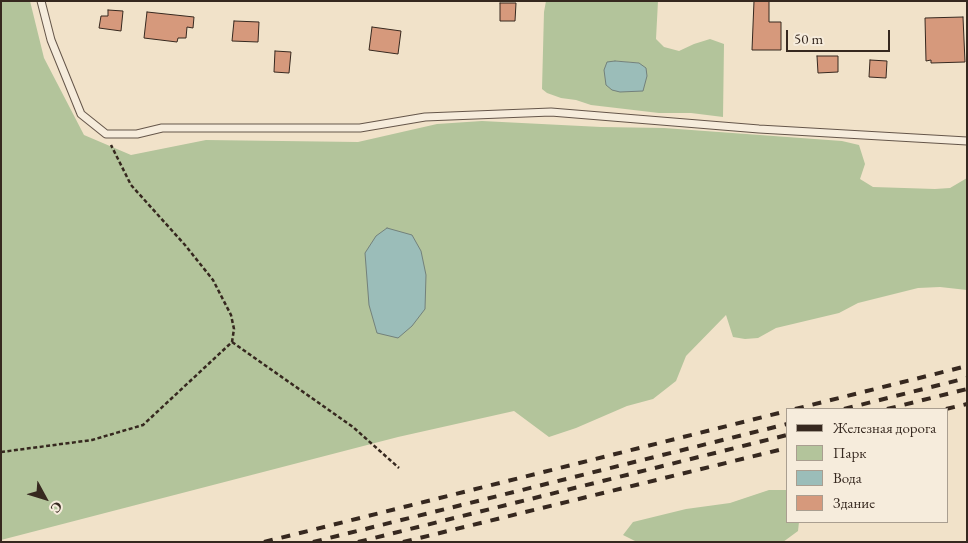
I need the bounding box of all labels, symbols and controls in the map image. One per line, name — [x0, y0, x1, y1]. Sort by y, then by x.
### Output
scale bar — [788, 20, 892, 52]
text: 50 m — [794, 29, 823, 48]
legend — [786, 408, 948, 523]
text: Железная дорога — [833, 418, 936, 437]
text: Парк — [833, 443, 866, 462]
text: Вода — [833, 468, 862, 487]
north arrow — [20, 473, 70, 523]
text: Здание — [833, 493, 875, 512]
text: С — [47, 498, 67, 517]

